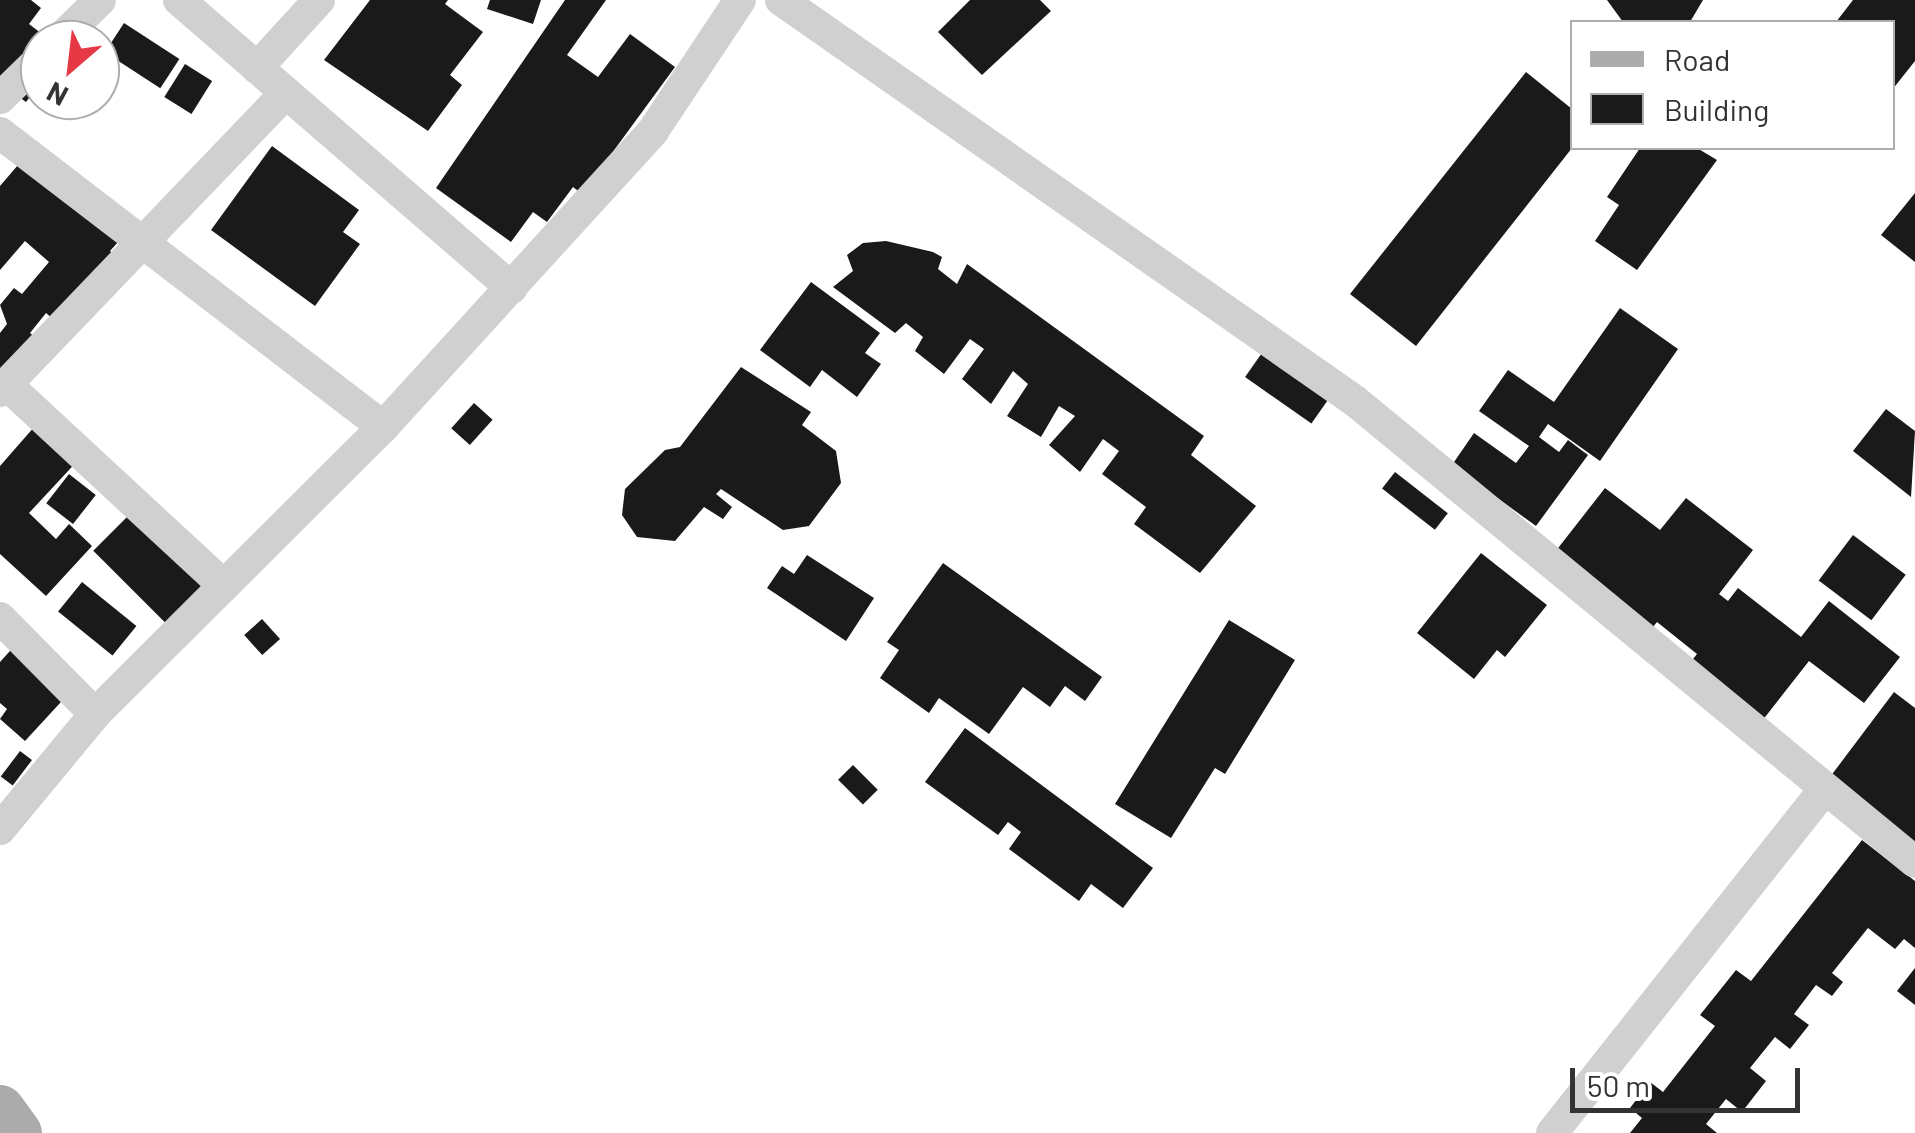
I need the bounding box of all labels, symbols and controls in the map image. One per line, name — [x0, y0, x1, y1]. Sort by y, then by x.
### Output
north arrow — [20, 20, 120, 120]
legend — [1570, 20, 1895, 150]
text: Road — [1664, 41, 1730, 77]
text: N — [41, 75, 73, 114]
text: Building — [1664, 91, 1769, 127]
scale bar — [1575, 1048, 1805, 1110]
text: 50 m — [1587, 1067, 1650, 1103]

